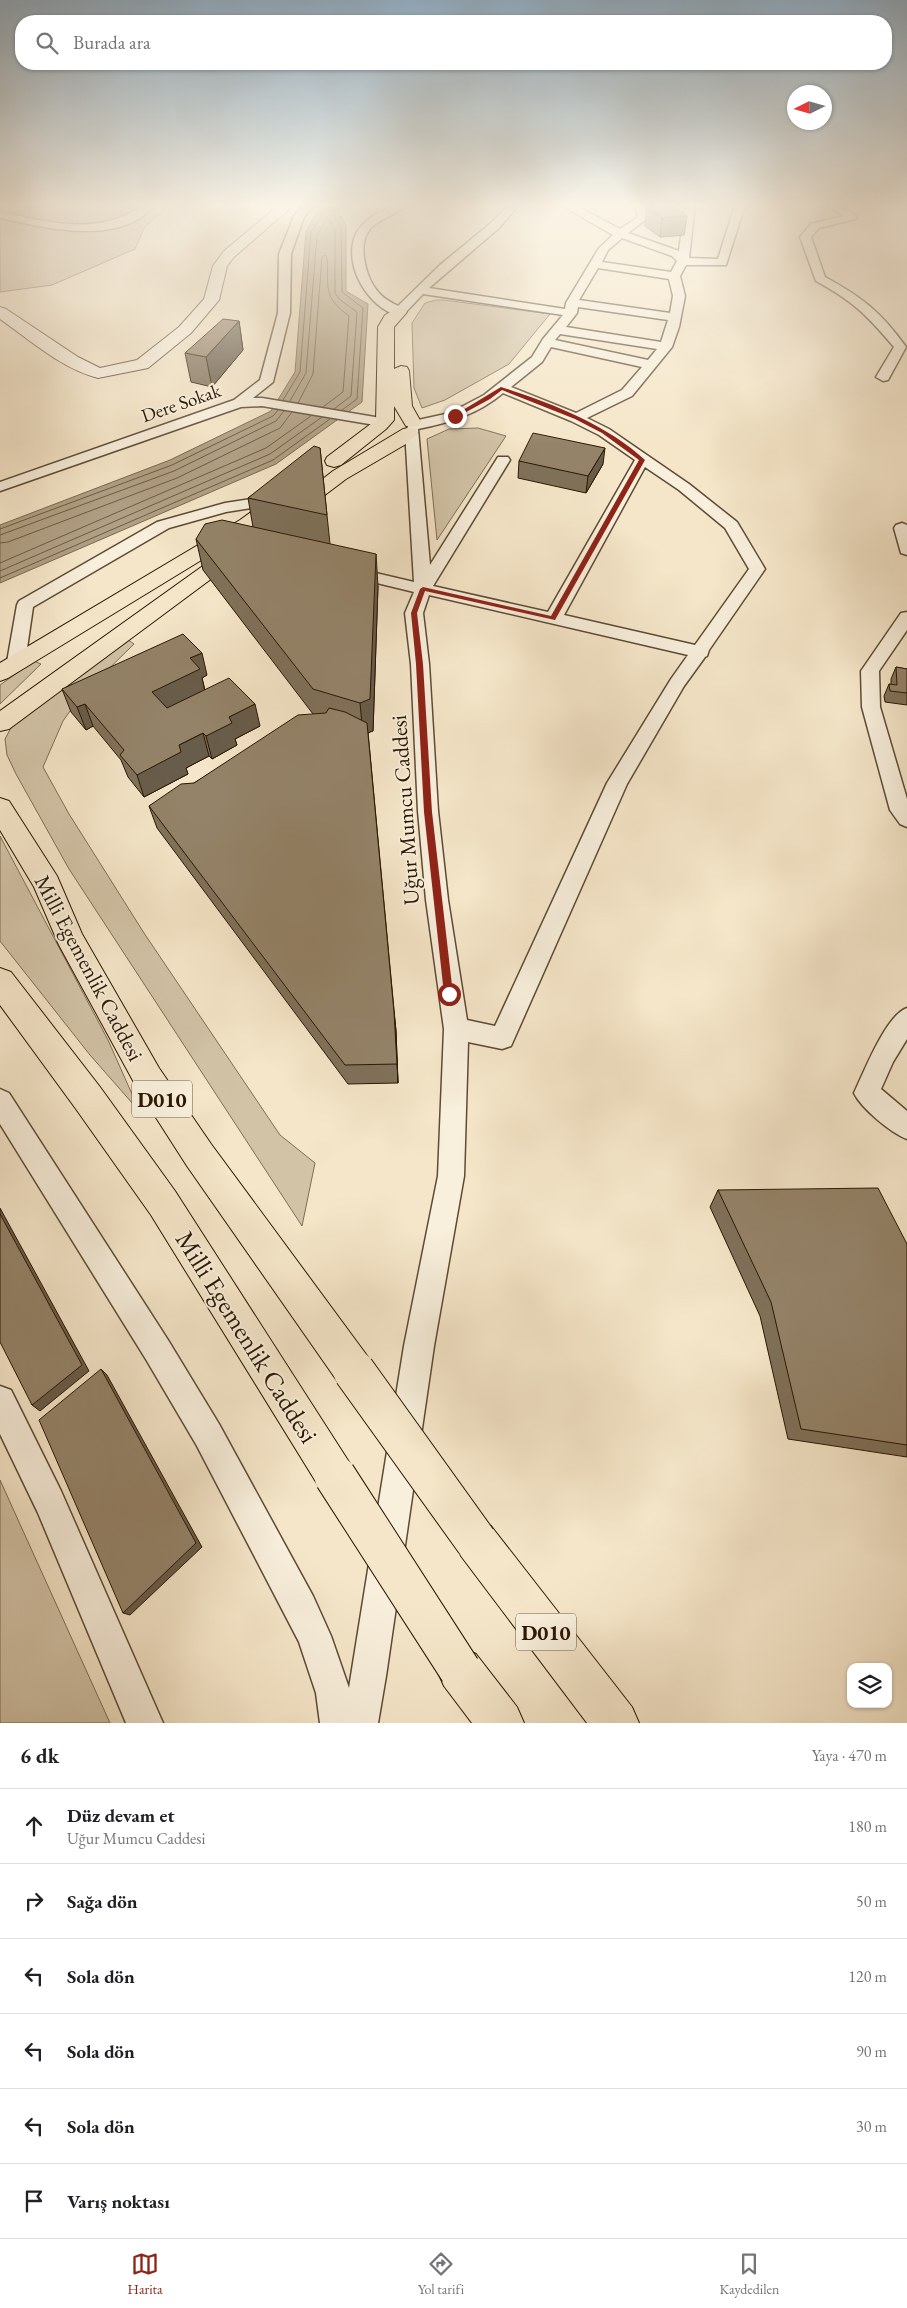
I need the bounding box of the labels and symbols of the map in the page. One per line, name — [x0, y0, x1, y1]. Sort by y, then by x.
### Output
north arrow — [787, 85, 832, 130]
street label: Dere Sokak — [138, 377, 225, 428]
route end — [444, 405, 467, 428]
street label: Uğur Mumcu Caddesi — [384, 714, 426, 906]
street label: Milli Egemenlik Caddesi — [28, 870, 150, 1066]
route start — [438, 983, 461, 1006]
road number: D010 — [132, 1080, 192, 1118]
street label: Milli Egemenlik Caddesi — [168, 1224, 326, 1450]
road number: D010 — [516, 1614, 576, 1650]

